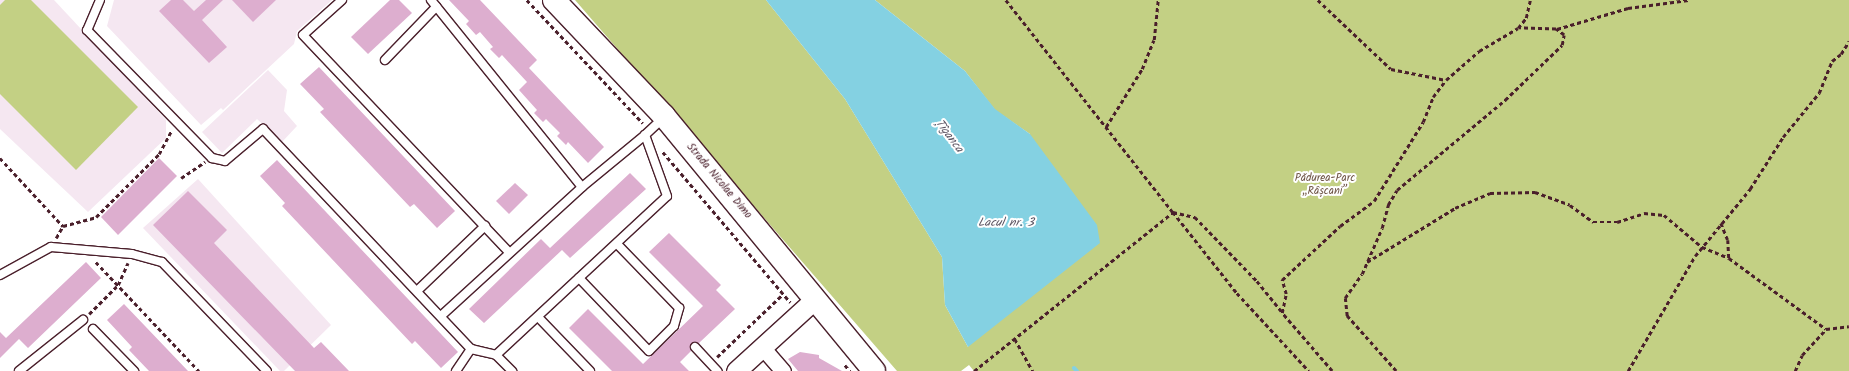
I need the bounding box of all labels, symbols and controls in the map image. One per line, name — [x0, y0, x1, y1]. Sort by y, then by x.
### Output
water label: Țîganca — [932, 117, 966, 155]
street label: Strada Nicolae Dimo — [684, 141, 754, 221]
park label: Pădurea-Parc „Râșcani” — [1295, 172, 1355, 198]
water label: Lacul nr. 3 — [978, 216, 1034, 230]

